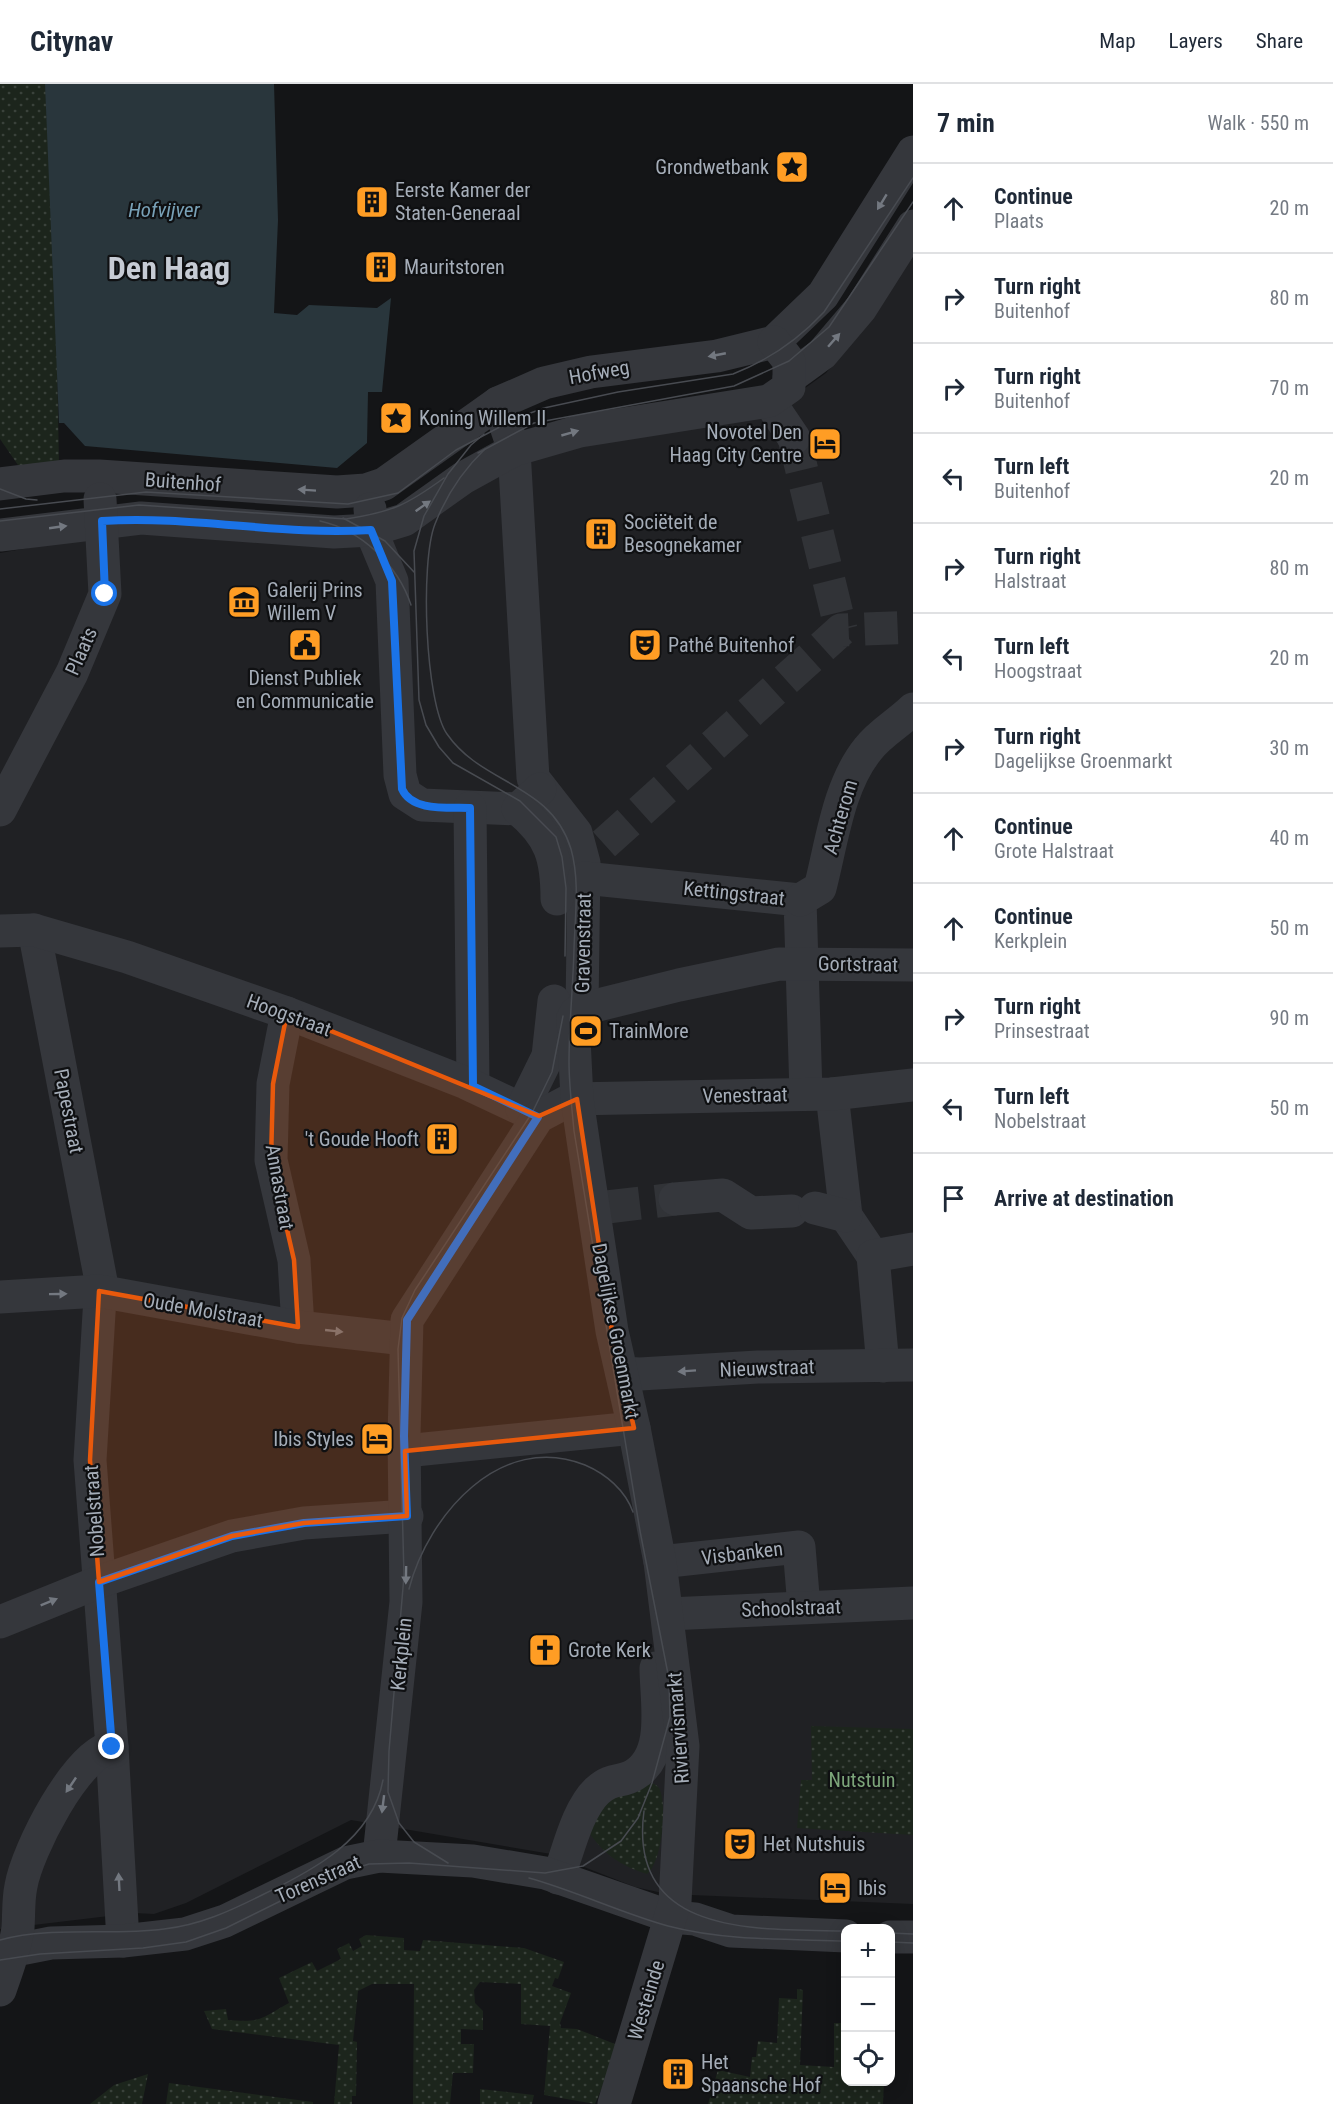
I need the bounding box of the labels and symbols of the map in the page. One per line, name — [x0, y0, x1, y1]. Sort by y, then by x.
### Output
place icon: Grondwetbank — [774, 149, 810, 185]
place label: Grondwetbank — [655, 155, 769, 179]
place label: Eerste Kamer der Staten-Generaal — [395, 178, 530, 225]
building icon: Eerste Kamer der Staten-Generaal — [354, 184, 390, 220]
one-way arrow — [877, 194, 887, 211]
water label: Hofvijver — [128, 198, 201, 222]
district label: Den Haag — [108, 249, 230, 287]
building icon: Mauritstoren — [363, 249, 399, 285]
place label: Mauritstoren — [404, 255, 505, 279]
one-way arrow — [827, 333, 840, 348]
one-way arrow — [708, 351, 727, 360]
street label: Hofweg — [567, 355, 631, 389]
place icon: Koning Willem II — [378, 400, 414, 436]
place label: Koning Willem II — [419, 406, 546, 430]
place label: Novotel Den Haag City Centre — [670, 420, 802, 467]
hotel icon: Novotel Den Haag City Centre — [807, 426, 843, 462]
one-way arrow — [561, 428, 579, 438]
street label: Buitenhof — [144, 467, 223, 497]
one-way arrow — [298, 485, 317, 494]
one-way arrow — [415, 500, 431, 512]
place label: Sociëteit de Besognekamer — [624, 510, 742, 557]
building icon: Sociëteit de Besognekamer — [583, 516, 619, 552]
one-way arrow — [49, 523, 68, 532]
place label: Galerij Prins Willem V — [267, 578, 363, 625]
route start — [91, 580, 117, 606]
museum icon: Galerij Prins Willem V — [226, 584, 262, 620]
street label: Plaats — [60, 623, 102, 679]
public building icon: Dienst Publiek en Communicatie — [287, 627, 323, 663]
theatre icon: Pathé Buitenhof — [627, 627, 663, 663]
place label: Pathé Buitenhof — [668, 633, 795, 657]
place label: Dienst Publiek en Communicatie — [236, 666, 374, 713]
street label: Achterom — [818, 777, 862, 857]
street label: Kettingstraat — [682, 876, 786, 910]
street label: Gravenstraat — [570, 893, 596, 993]
street label: Gortstraat — [818, 951, 898, 977]
street label: Hoogstraat — [243, 989, 335, 1041]
sports icon: TrainMore — [568, 1013, 604, 1049]
place label: TrainMore — [609, 1019, 689, 1043]
street label: Papestraat — [49, 1067, 89, 1155]
street label: Venestraat — [702, 1082, 788, 1108]
building icon: 't Goude Hooft — [424, 1121, 460, 1157]
place label: 't Goude Hooft — [305, 1127, 419, 1151]
street label: Annastraat — [261, 1142, 299, 1232]
street label: Dagelijkse Groenmarkt — [587, 1241, 645, 1421]
street label: Oude Molstraat — [141, 1288, 265, 1332]
one-way arrow — [49, 1290, 68, 1299]
one-way arrow — [324, 1326, 343, 1336]
street label: Nieuwstraat — [719, 1354, 815, 1382]
one-way arrow — [677, 1367, 696, 1376]
hotel icon: Ibis Styles — [359, 1421, 395, 1457]
place label: Ibis Styles — [273, 1427, 354, 1451]
street label: Nobelstraat — [79, 1464, 109, 1558]
street label: Visbanken — [700, 1536, 784, 1570]
one-way arrow — [401, 1565, 411, 1584]
street label: Schoolstraat — [741, 1594, 841, 1622]
one-way arrow — [41, 1597, 59, 1607]
street label: Kerkplein — [385, 1616, 417, 1692]
church icon: Grote Kerk — [527, 1632, 563, 1668]
place label: Grote Kerk — [568, 1638, 651, 1662]
street label: Riviervismarkt — [662, 1671, 694, 1785]
route end — [98, 1733, 124, 1759]
park label: Nutstuin — [829, 1768, 895, 1792]
one-way arrow — [66, 1777, 77, 1793]
one-way arrow — [379, 1795, 388, 1814]
theatre icon: Het Nutshuis — [722, 1826, 758, 1862]
place label: Het Nutshuis — [763, 1832, 865, 1856]
street label: Torenstraat — [272, 1850, 364, 1908]
hotel icon: Ibis — [817, 1870, 853, 1906]
one-way arrow — [115, 1873, 124, 1892]
place label: Ibis — [858, 1876, 887, 1900]
street label: Westeinde — [622, 1957, 670, 2043]
place label: Het Spaansche Hof — [701, 2050, 822, 2097]
building icon: Het Spaansche Hof — [660, 2056, 696, 2092]

